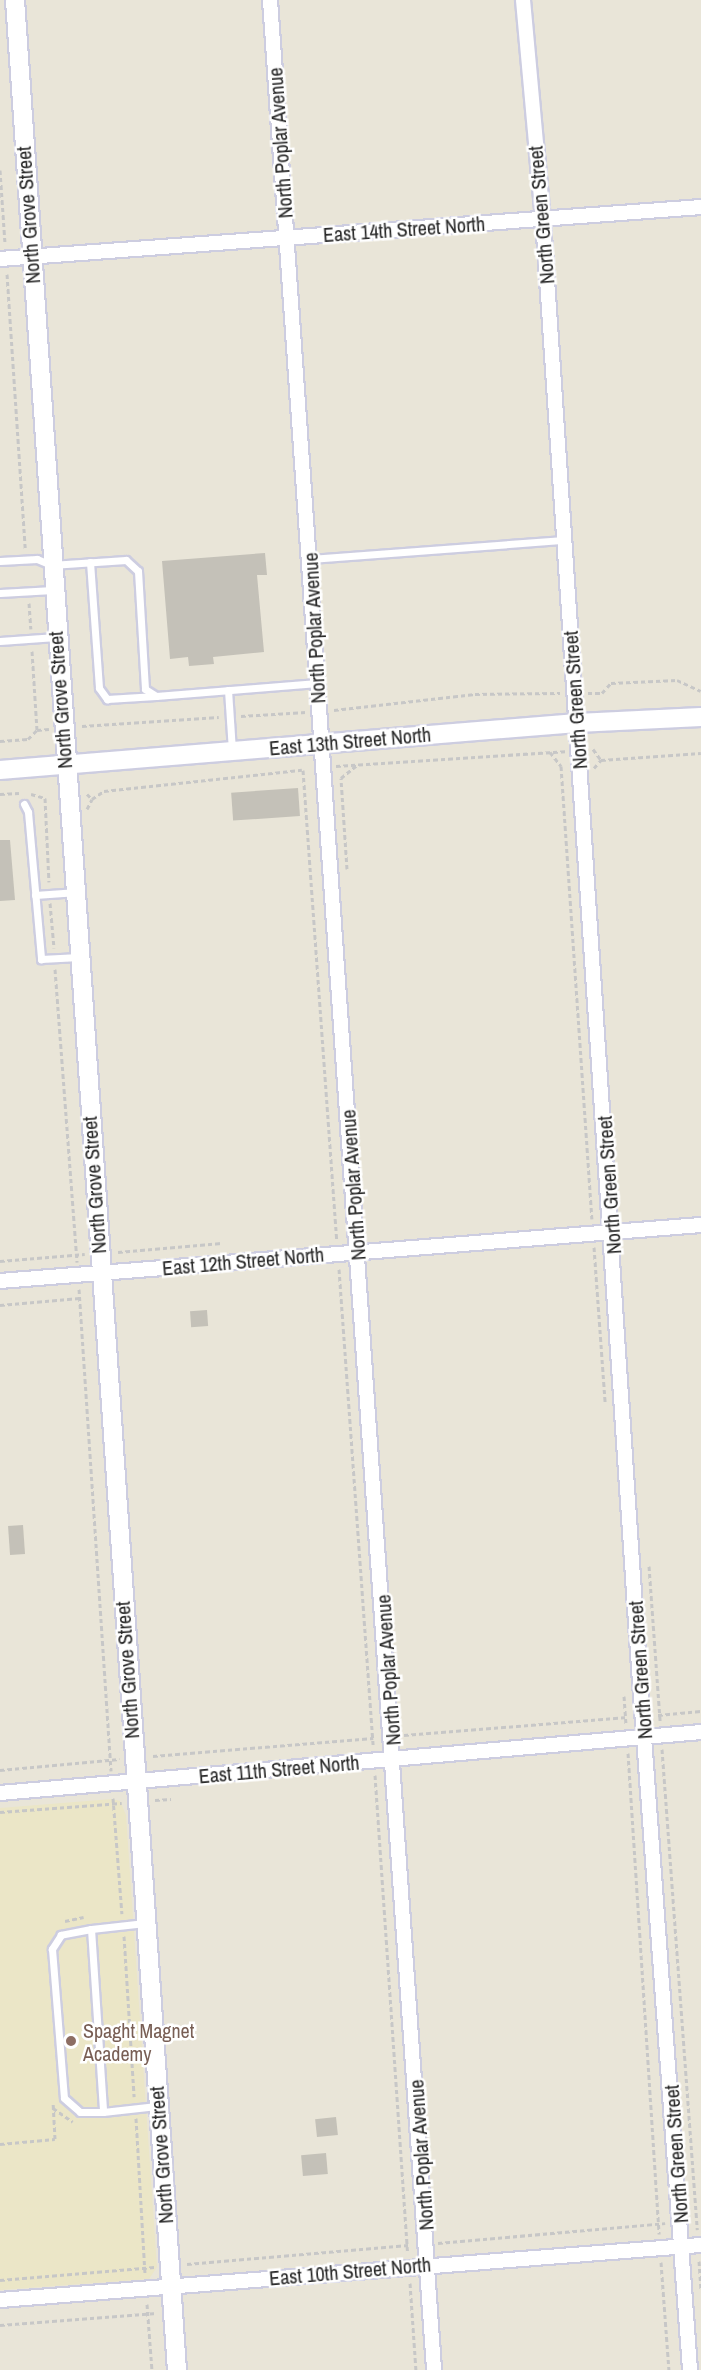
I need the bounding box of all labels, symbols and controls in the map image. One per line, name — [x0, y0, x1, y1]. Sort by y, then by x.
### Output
street label: North Poplar Avenue — [263, 66, 297, 220]
street label: North Green Street — [523, 145, 559, 285]
street label: North Grove Street — [11, 146, 45, 284]
street label: East 14th Street North — [322, 211, 486, 247]
street label: North Poplar Avenue — [298, 551, 330, 705]
street label: North Green Street — [558, 630, 592, 770]
street label: North Grove Street — [43, 631, 77, 769]
street label: East 13th Street North — [268, 722, 432, 760]
street label: North Poplar Avenue — [336, 1108, 370, 1262]
street label: North Green Street — [592, 1115, 626, 1255]
street label: North Grove Street — [77, 1116, 111, 1254]
street label: East 12th Street North — [161, 1242, 325, 1280]
street label: North Poplar Avenue — [371, 1593, 405, 1747]
street label: North Green Street — [623, 1600, 657, 1740]
street label: North Grove Street — [110, 1601, 144, 1739]
street label: East 11th Street North — [198, 1750, 360, 1788]
place label: Spaght Magnet Academy — [83, 2018, 194, 2065]
marker: Spaght Magnet Academy — [64, 2034, 78, 2048]
street label: North Poplar Avenue — [404, 2078, 438, 2232]
street label: North Green Street — [659, 2084, 693, 2224]
street label: North Grove Street — [144, 2086, 178, 2224]
street label: East 10th Street North — [268, 2252, 432, 2290]

